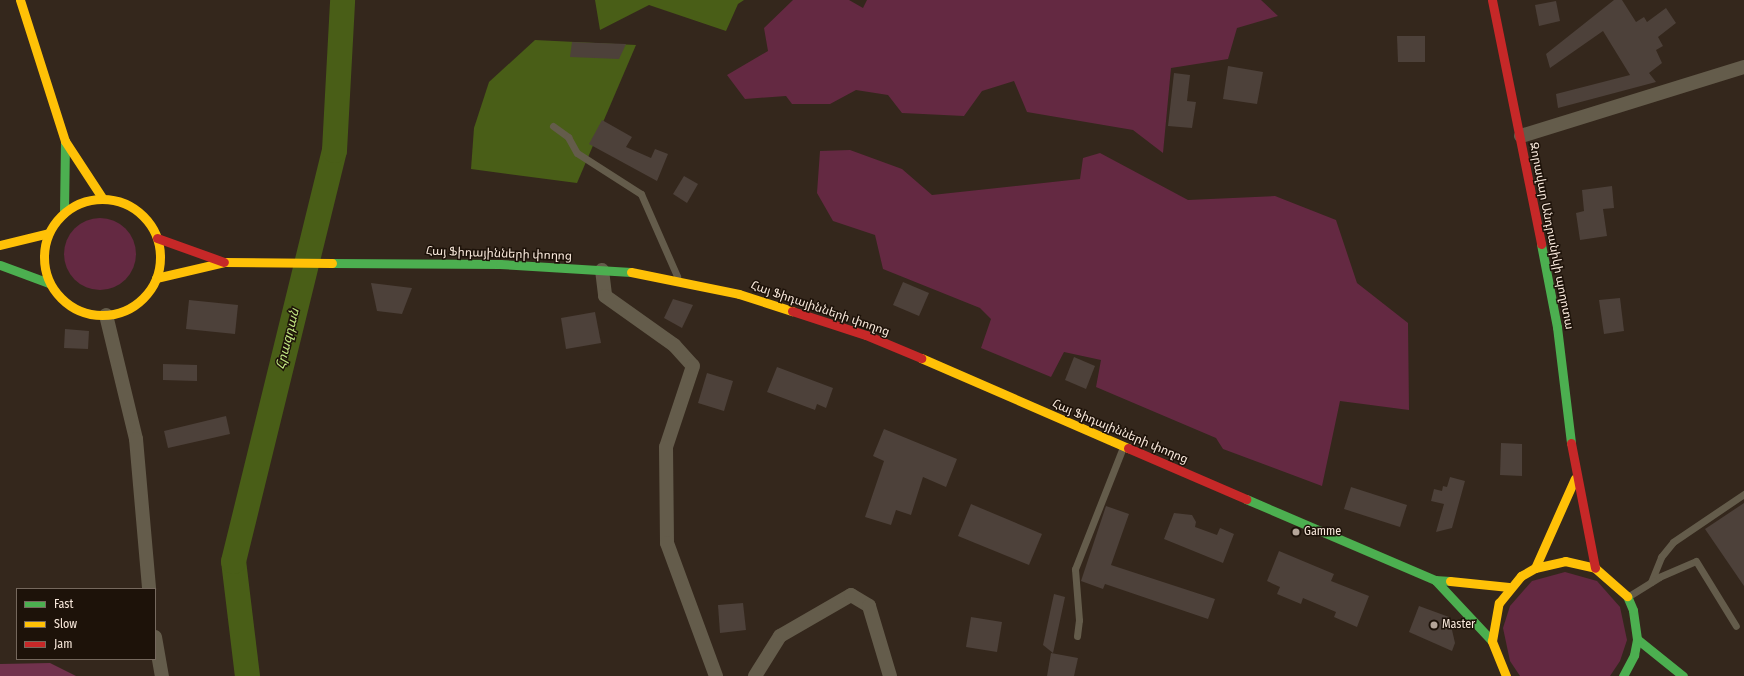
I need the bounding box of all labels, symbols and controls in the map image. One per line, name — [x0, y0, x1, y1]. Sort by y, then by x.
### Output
street label: Զորավար Անդրանիկի պողոտա — [1526, 141, 1576, 331]
street label: Հայ Ֆիդայինների փողոց — [426, 244, 572, 264]
street label: Հայ Ֆիդայինների փողոց — [749, 278, 891, 340]
water label: Հրազդան — [273, 307, 303, 371]
street label: Հայ Ֆիդայինների փողոց — [1050, 397, 1190, 467]
place label: Gamme — [1304, 525, 1341, 539]
marker: Gamme — [1291, 527, 1301, 537]
legend — [16, 588, 156, 660]
text: Fast — [54, 597, 73, 611]
text: Slow — [54, 617, 77, 631]
place label: Master — [1442, 618, 1475, 632]
marker: Master — [1429, 620, 1439, 630]
text: Jam — [54, 637, 72, 651]

